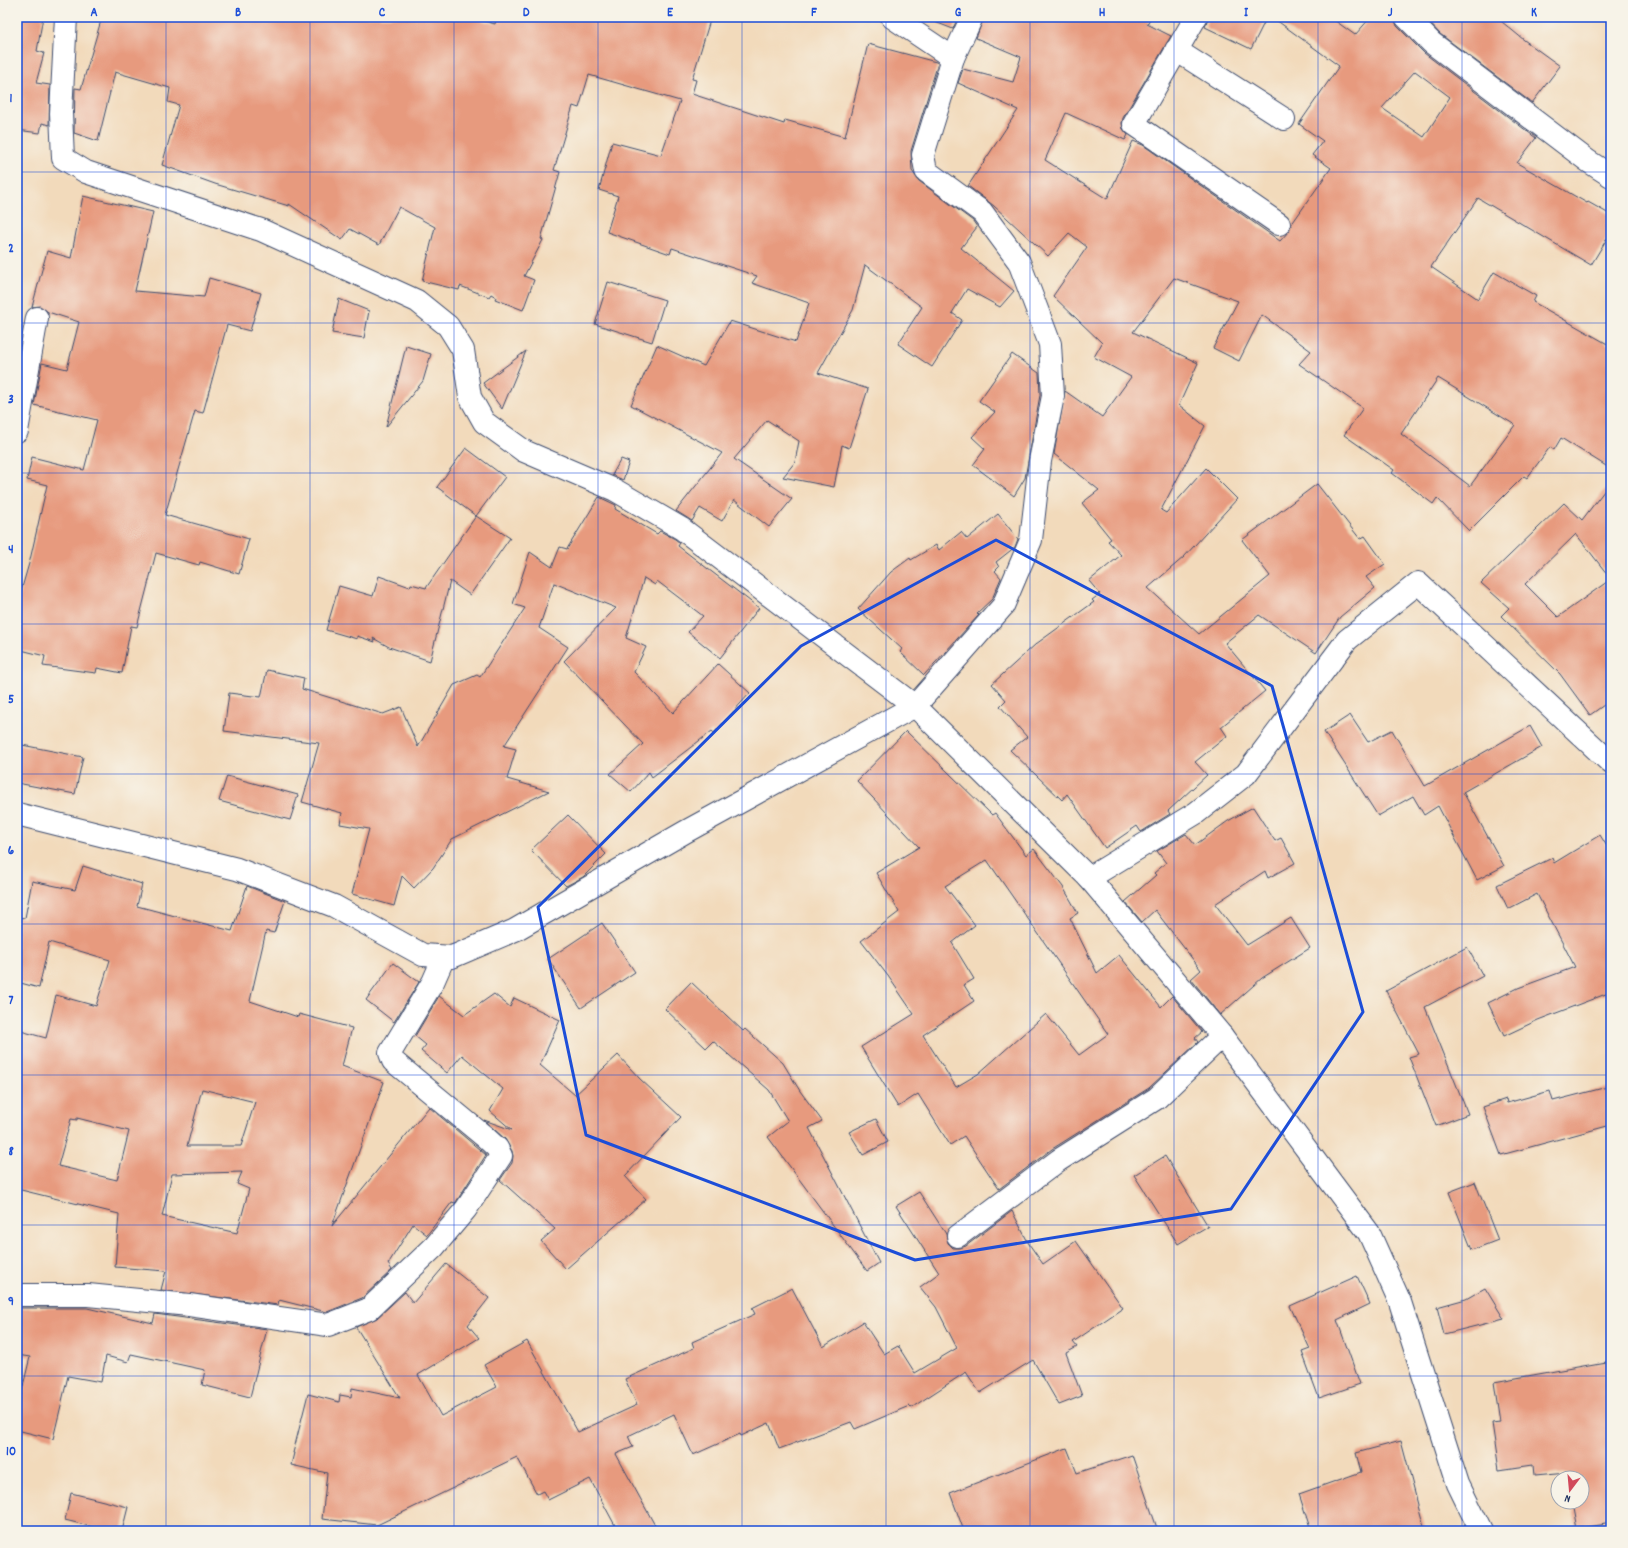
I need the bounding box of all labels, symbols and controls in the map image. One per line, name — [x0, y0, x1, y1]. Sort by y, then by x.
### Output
text: A — [90, 4, 98, 23]
text: B — [235, 4, 241, 23]
text: C — [379, 4, 386, 23]
text: D — [523, 4, 530, 23]
text: E — [667, 4, 674, 23]
text: F — [811, 4, 817, 23]
text: G — [955, 4, 962, 23]
text: H — [1099, 4, 1106, 23]
text: I — [1244, 4, 1249, 23]
text: J — [1388, 4, 1393, 23]
text: K — [1531, 4, 1537, 23]
text: 1 — [10, 90, 13, 109]
text: 2 — [8, 240, 14, 259]
text: 3 — [8, 391, 14, 410]
text: 4 — [8, 541, 14, 560]
text: 5 — [8, 691, 14, 710]
text: 6 — [8, 842, 15, 861]
text: 7 — [9, 992, 14, 1011]
text: 8 — [8, 1143, 14, 1162]
text: 9 — [8, 1293, 14, 1312]
text: 10 — [6, 1443, 16, 1462]
north arrow — [1550, 1470, 1590, 1510]
text: N — [1562, 1489, 1573, 1506]

